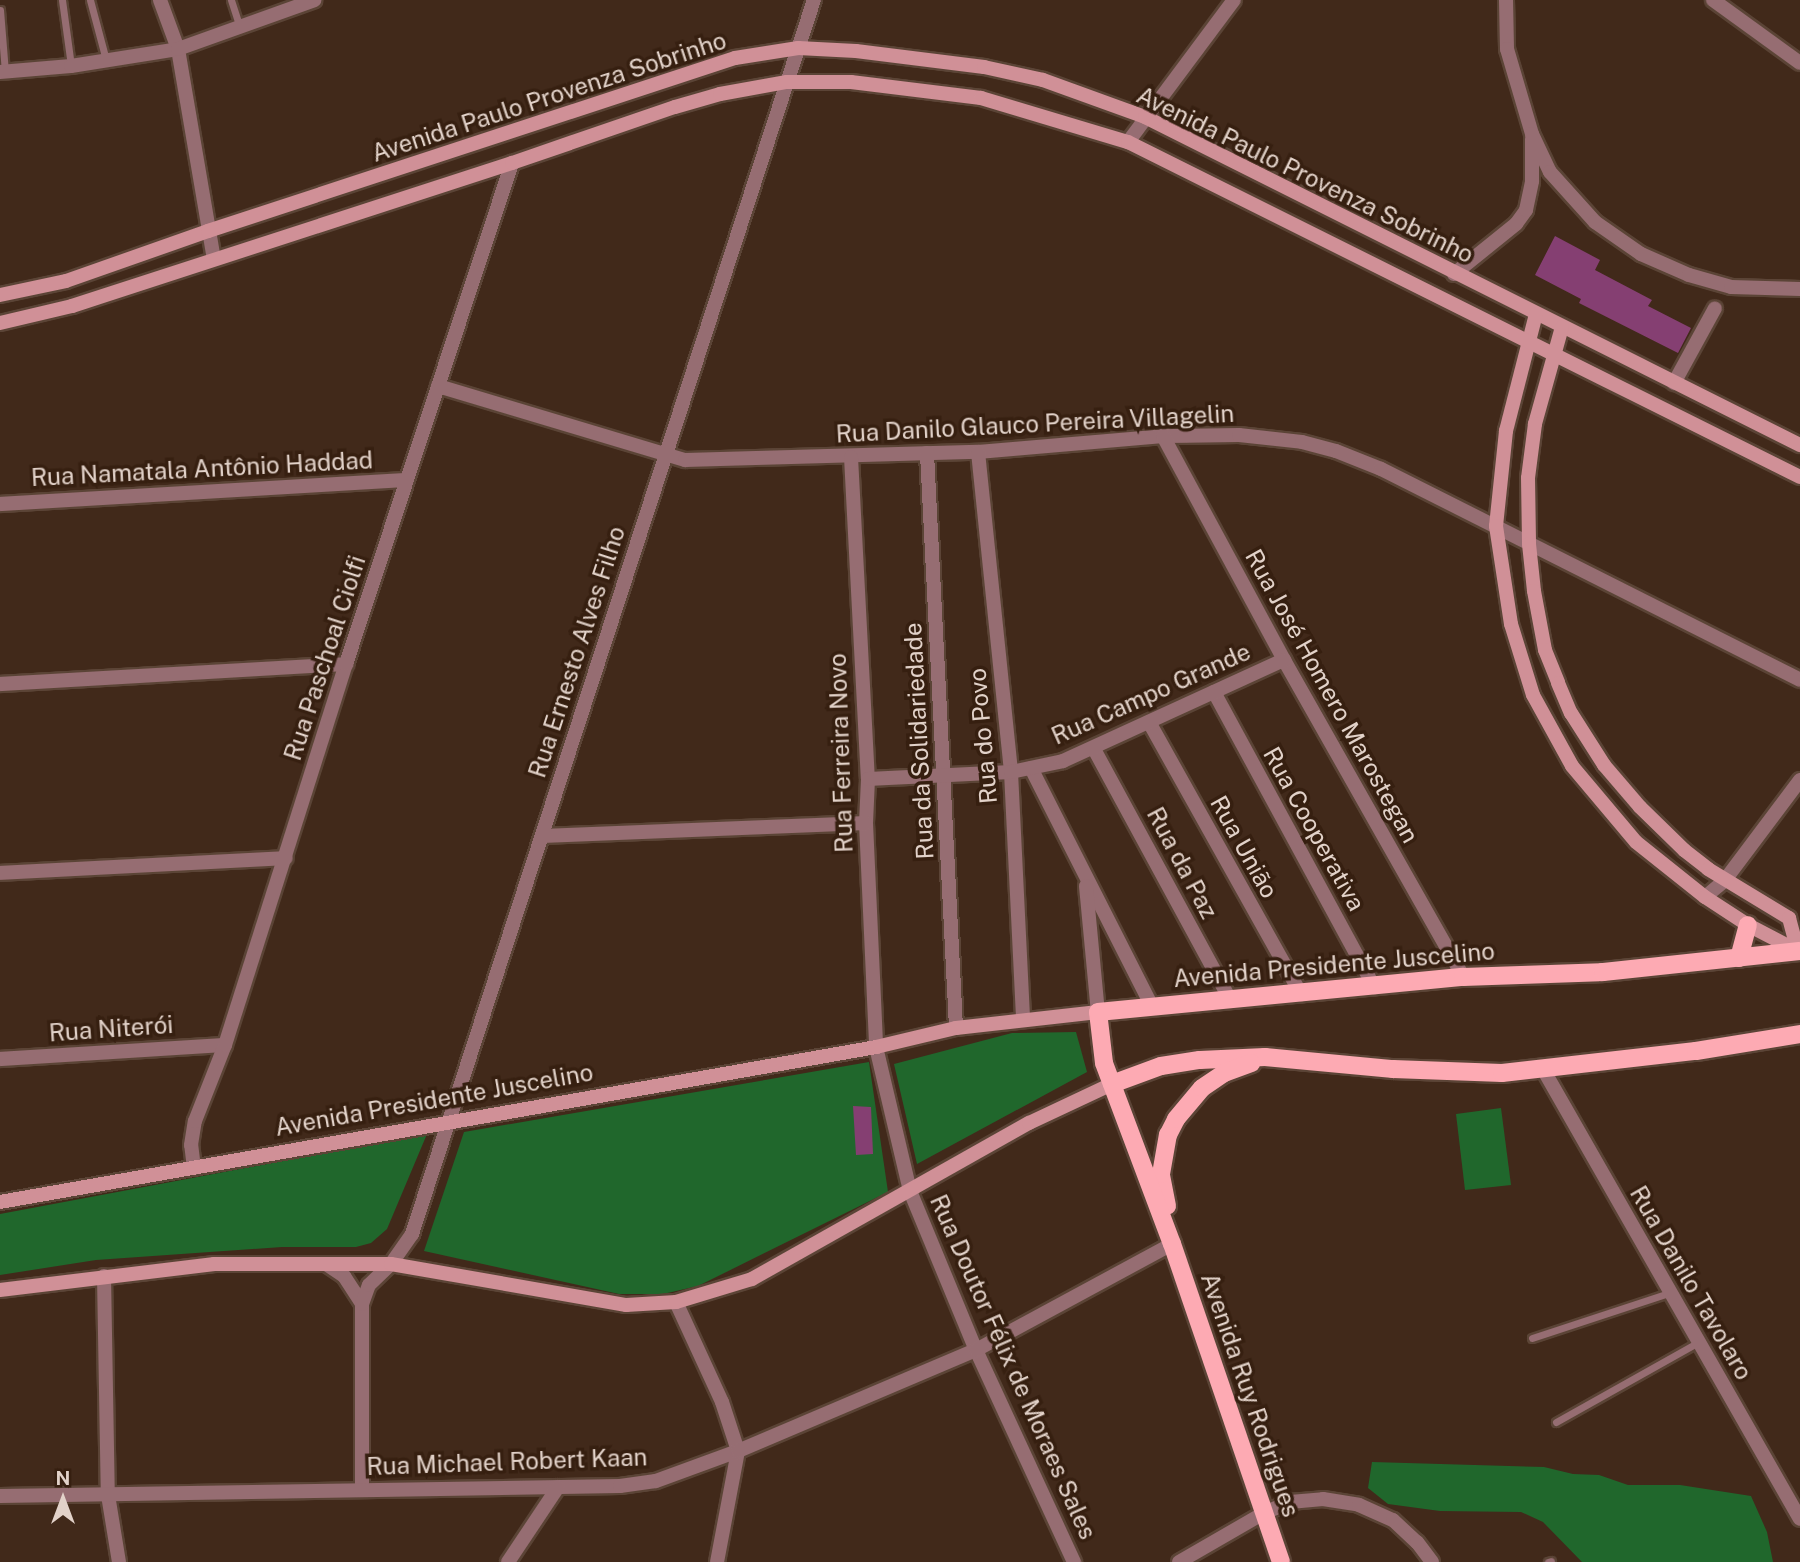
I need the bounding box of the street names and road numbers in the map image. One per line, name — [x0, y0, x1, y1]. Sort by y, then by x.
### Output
street label: Avenida Paulo Provenza Sobrinho — [368, 26, 730, 168]
street label: Avenida Paulo Provenza Sobrinho — [1132, 81, 1478, 269]
street label: Rua Danilo Glauco Pereira Villagelin — [835, 399, 1235, 449]
street label: Rua Namatala Antônio Haddad — [30, 446, 374, 492]
street label: Rua Ernesto Alves Filho — [523, 523, 631, 781]
street label: Rua José Homero Marostegan — [1239, 544, 1425, 848]
street label: Rua Paschoal Ciolfi — [278, 552, 372, 764]
street label: Rua da Solidariedade — [898, 622, 940, 860]
street label: Rua Campo Grande — [1047, 637, 1255, 751]
street label: Rua Ferreira Novo — [823, 653, 859, 853]
street label: Rua do Povo — [963, 667, 1003, 805]
street label: Rua Cooperativa — [1257, 742, 1371, 916]
street label: Rua União — [1204, 791, 1284, 903]
street label: Rua da Paz — [1141, 802, 1223, 924]
street label: Avenida Presidente Juscelino — [1172, 937, 1496, 993]
street label: Rua Niterói — [48, 1010, 174, 1048]
street label: Avenida Presidente Juscelino — [273, 1058, 595, 1142]
street label: Rua Danilo Tavolaro — [1624, 1181, 1758, 1385]
street label: Rua Doutor Félix de Moraes Sales — [924, 1190, 1102, 1544]
street label: Avenida Ruy Rodrigues — [1195, 1269, 1305, 1521]
street label: Rua Michael Robert Kaan — [366, 1443, 648, 1481]

